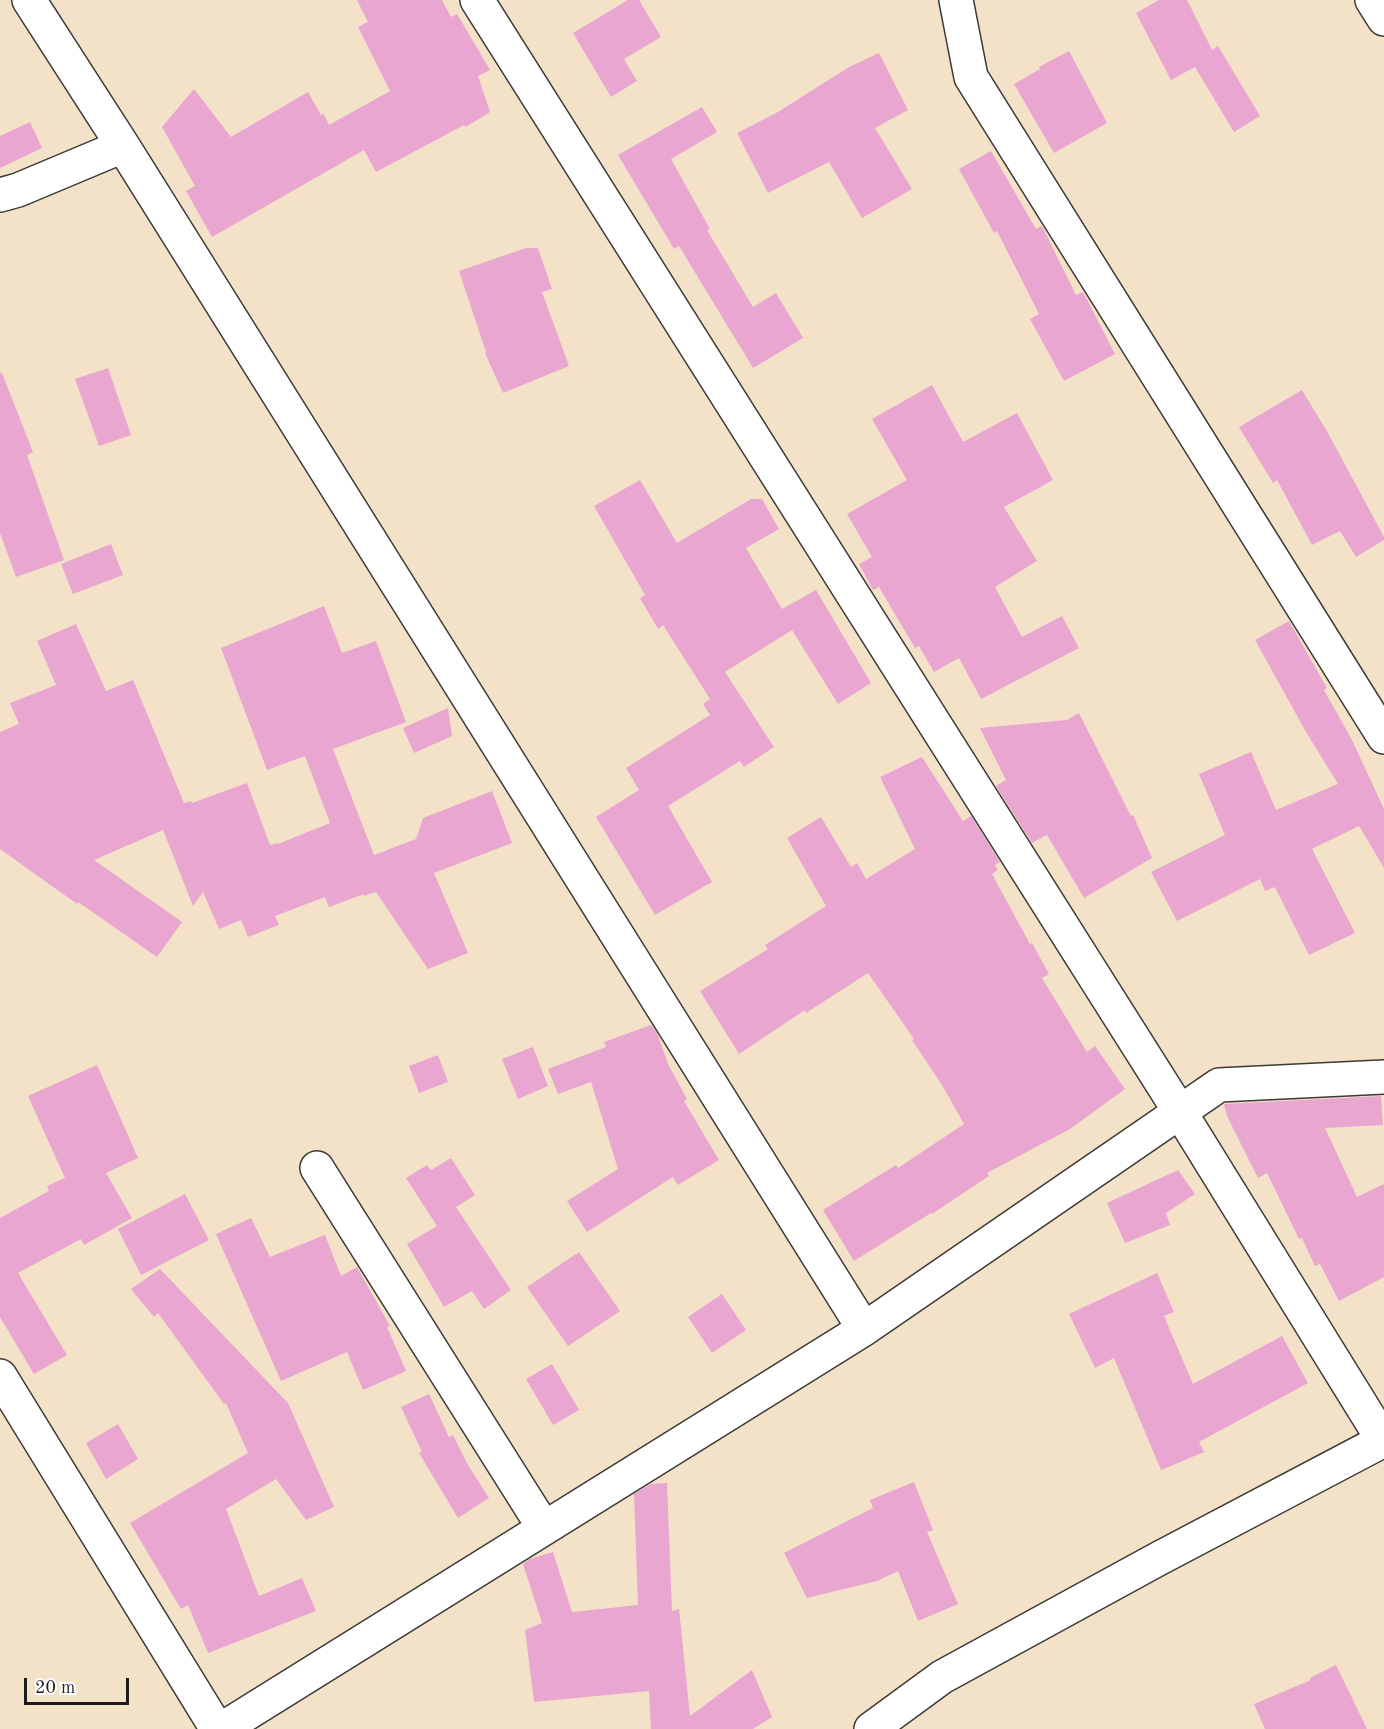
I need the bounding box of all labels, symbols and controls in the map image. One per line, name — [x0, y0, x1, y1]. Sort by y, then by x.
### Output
scale bar — [27, 1666, 132, 1704]
text: 20 m — [35, 1679, 75, 1697]

